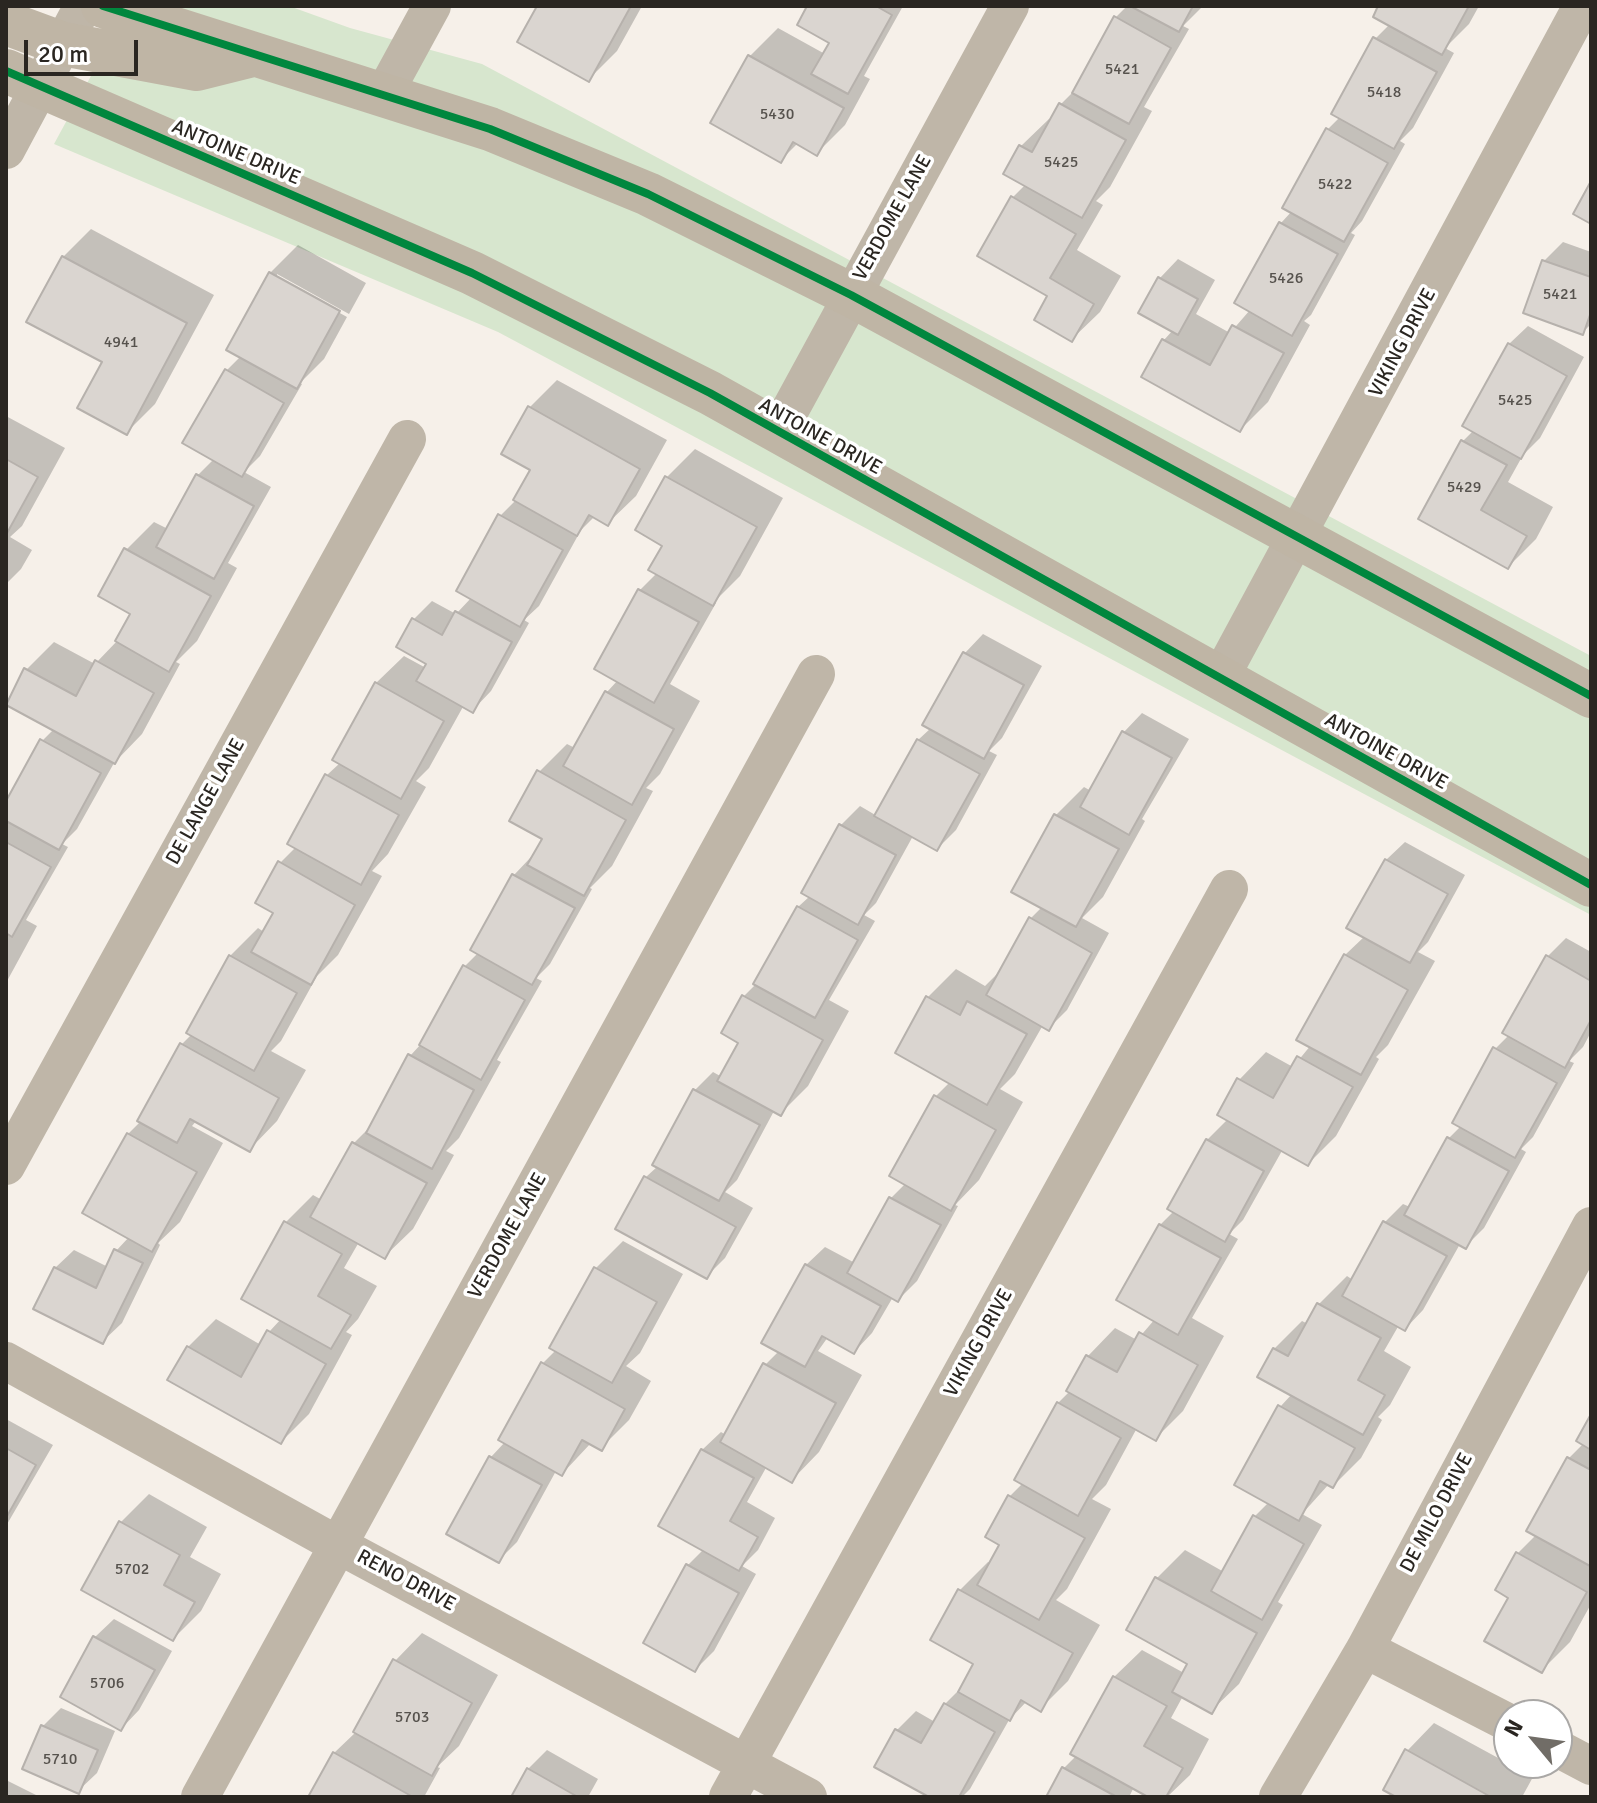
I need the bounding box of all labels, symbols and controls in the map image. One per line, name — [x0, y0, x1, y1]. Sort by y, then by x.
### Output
scale bar — [28, 24, 142, 74]
text: 20 m — [38, 39, 88, 69]
house number: 5421 — [1105, 60, 1139, 80]
house number: 5418 — [1367, 83, 1401, 103]
house number: 5430 — [760, 105, 794, 125]
street label: ANTOINE DRIVE — [168, 115, 304, 191]
street label: VERDOME LANE — [849, 151, 937, 285]
house number: 5425 — [1044, 153, 1078, 173]
house number: 5422 — [1318, 175, 1352, 195]
house number: 5426 — [1269, 269, 1303, 289]
street label: VIKING DRIVE — [1364, 285, 1442, 401]
house number: 5421 — [1543, 285, 1577, 305]
house number: 4941 — [104, 333, 138, 353]
house number: 5425 — [1498, 391, 1532, 411]
street label: ANTOINE DRIVE — [754, 393, 886, 481]
house number: 5429 — [1447, 478, 1481, 498]
street label: ANTOINE DRIVE — [1320, 708, 1452, 796]
street label: DE LANGE LANE — [161, 735, 251, 869]
street label: VERDOME LANE — [464, 1169, 552, 1303]
street label: VIKING DRIVE — [940, 1285, 1018, 1401]
street label: DE MILO DRIVE — [1395, 1449, 1479, 1577]
street label: RENO DRIVE — [353, 1545, 459, 1617]
house number: 5702 — [115, 1560, 149, 1580]
house number: 5706 — [90, 1674, 124, 1694]
north arrow — [1493, 1699, 1573, 1779]
house number: 5703 — [395, 1708, 429, 1728]
text: N — [1498, 1715, 1529, 1741]
house number: 5710 — [43, 1750, 77, 1770]

